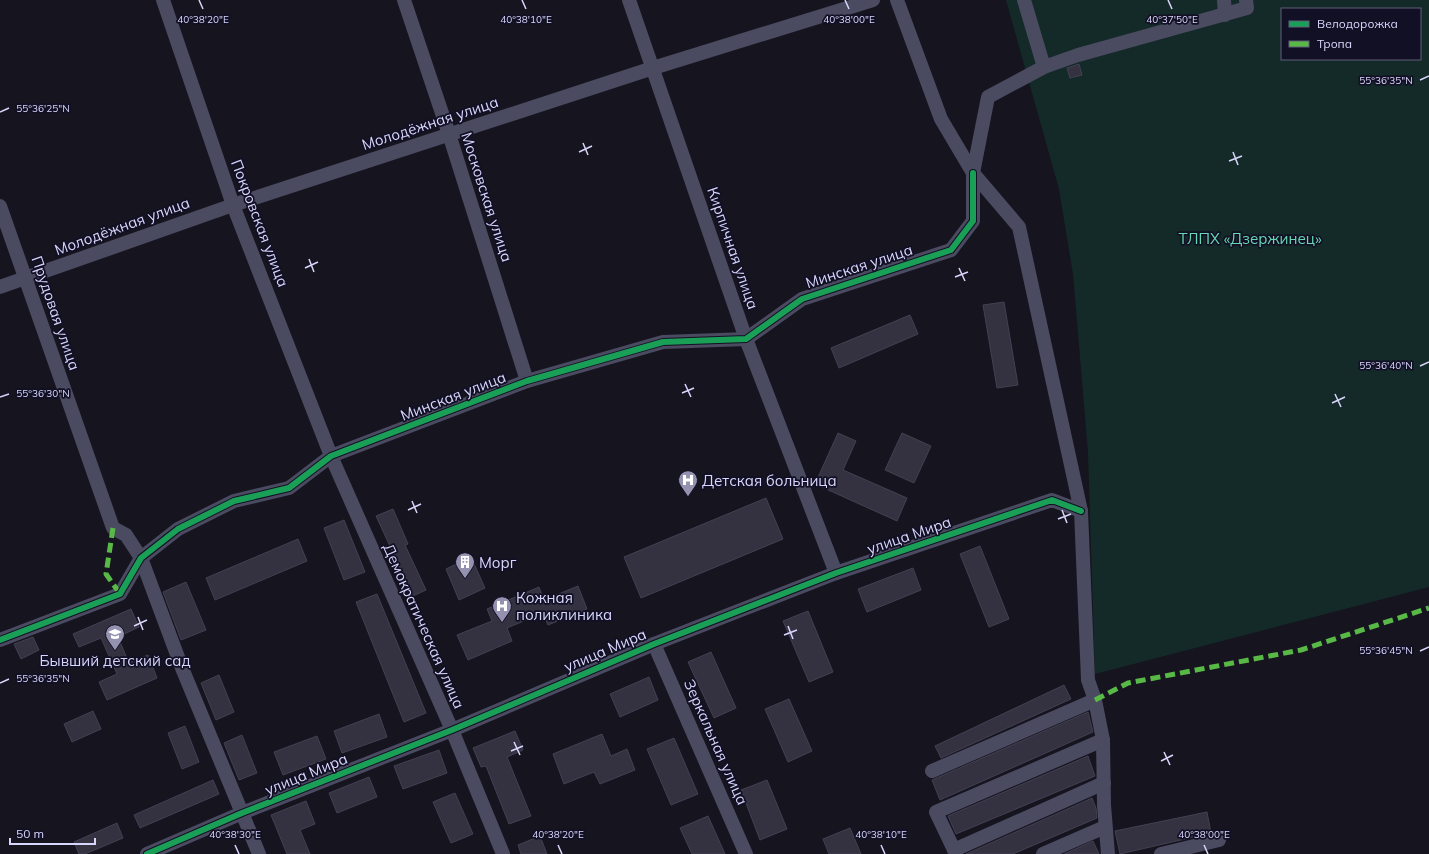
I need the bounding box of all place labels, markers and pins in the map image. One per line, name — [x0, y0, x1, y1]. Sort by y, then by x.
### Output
hospital icon: Детская больница — [677, 469, 699, 497]
place label: Детская больница — [702, 471, 837, 490]
building icon: Морг — [454, 551, 476, 579]
place label: Морг — [479, 553, 517, 572]
place label: Кожная поликлиника — [516, 588, 612, 624]
hospital icon: Кожная поликлиника — [491, 595, 513, 623]
school or university icon: Бывший детский сад — [104, 623, 126, 651]
place label: Бывший детский сад — [39, 651, 191, 670]

